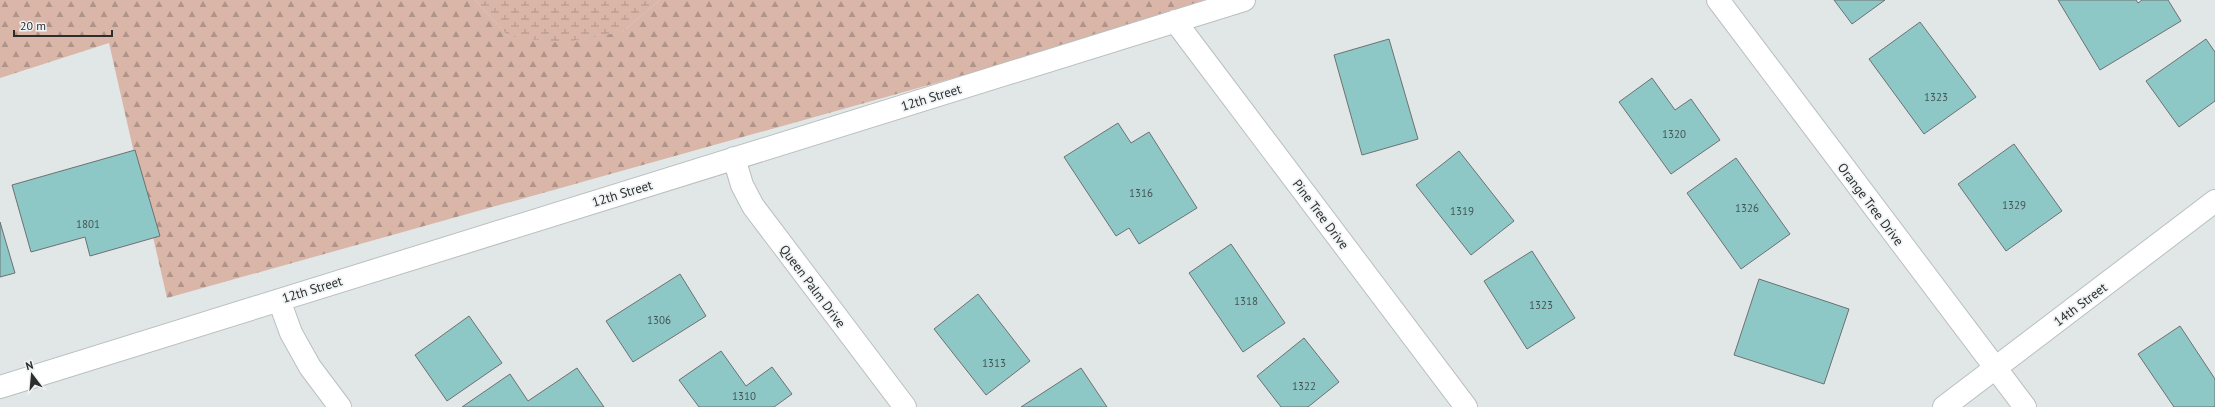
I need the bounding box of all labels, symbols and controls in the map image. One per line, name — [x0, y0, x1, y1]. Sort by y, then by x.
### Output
scale bar — [14, 12, 112, 38]
text: 20 m — [20, 18, 46, 33]
street label: 12th Street — [899, 80, 964, 115]
house number: 1323 — [1924, 90, 1948, 104]
house number: 1320 — [1662, 127, 1686, 141]
street label: Orange Tree Drive — [1834, 159, 1907, 249]
street label: 12th Street — [590, 176, 655, 211]
street label: Pine Tree Drive — [1289, 176, 1353, 253]
house number: 1316 — [1129, 186, 1153, 200]
house number: 1329 — [2002, 198, 2026, 212]
house number: 1326 — [1735, 201, 1759, 215]
house number: 1319 — [1450, 204, 1474, 218]
house number: 1801 — [76, 217, 100, 231]
street label: Queen Palm Drive — [776, 241, 849, 331]
street label: 12th Street — [280, 272, 345, 307]
street label: 14th Street — [2050, 278, 2111, 330]
house number: 1318 — [1234, 294, 1258, 308]
house number: 1323 — [1529, 298, 1553, 312]
house number: 1306 — [647, 313, 671, 327]
north arrow — [12, 355, 52, 395]
house number: 1313 — [982, 356, 1006, 370]
text: N — [24, 358, 35, 373]
house number: 1322 — [1292, 379, 1316, 393]
house number: 1310 — [732, 389, 756, 403]

